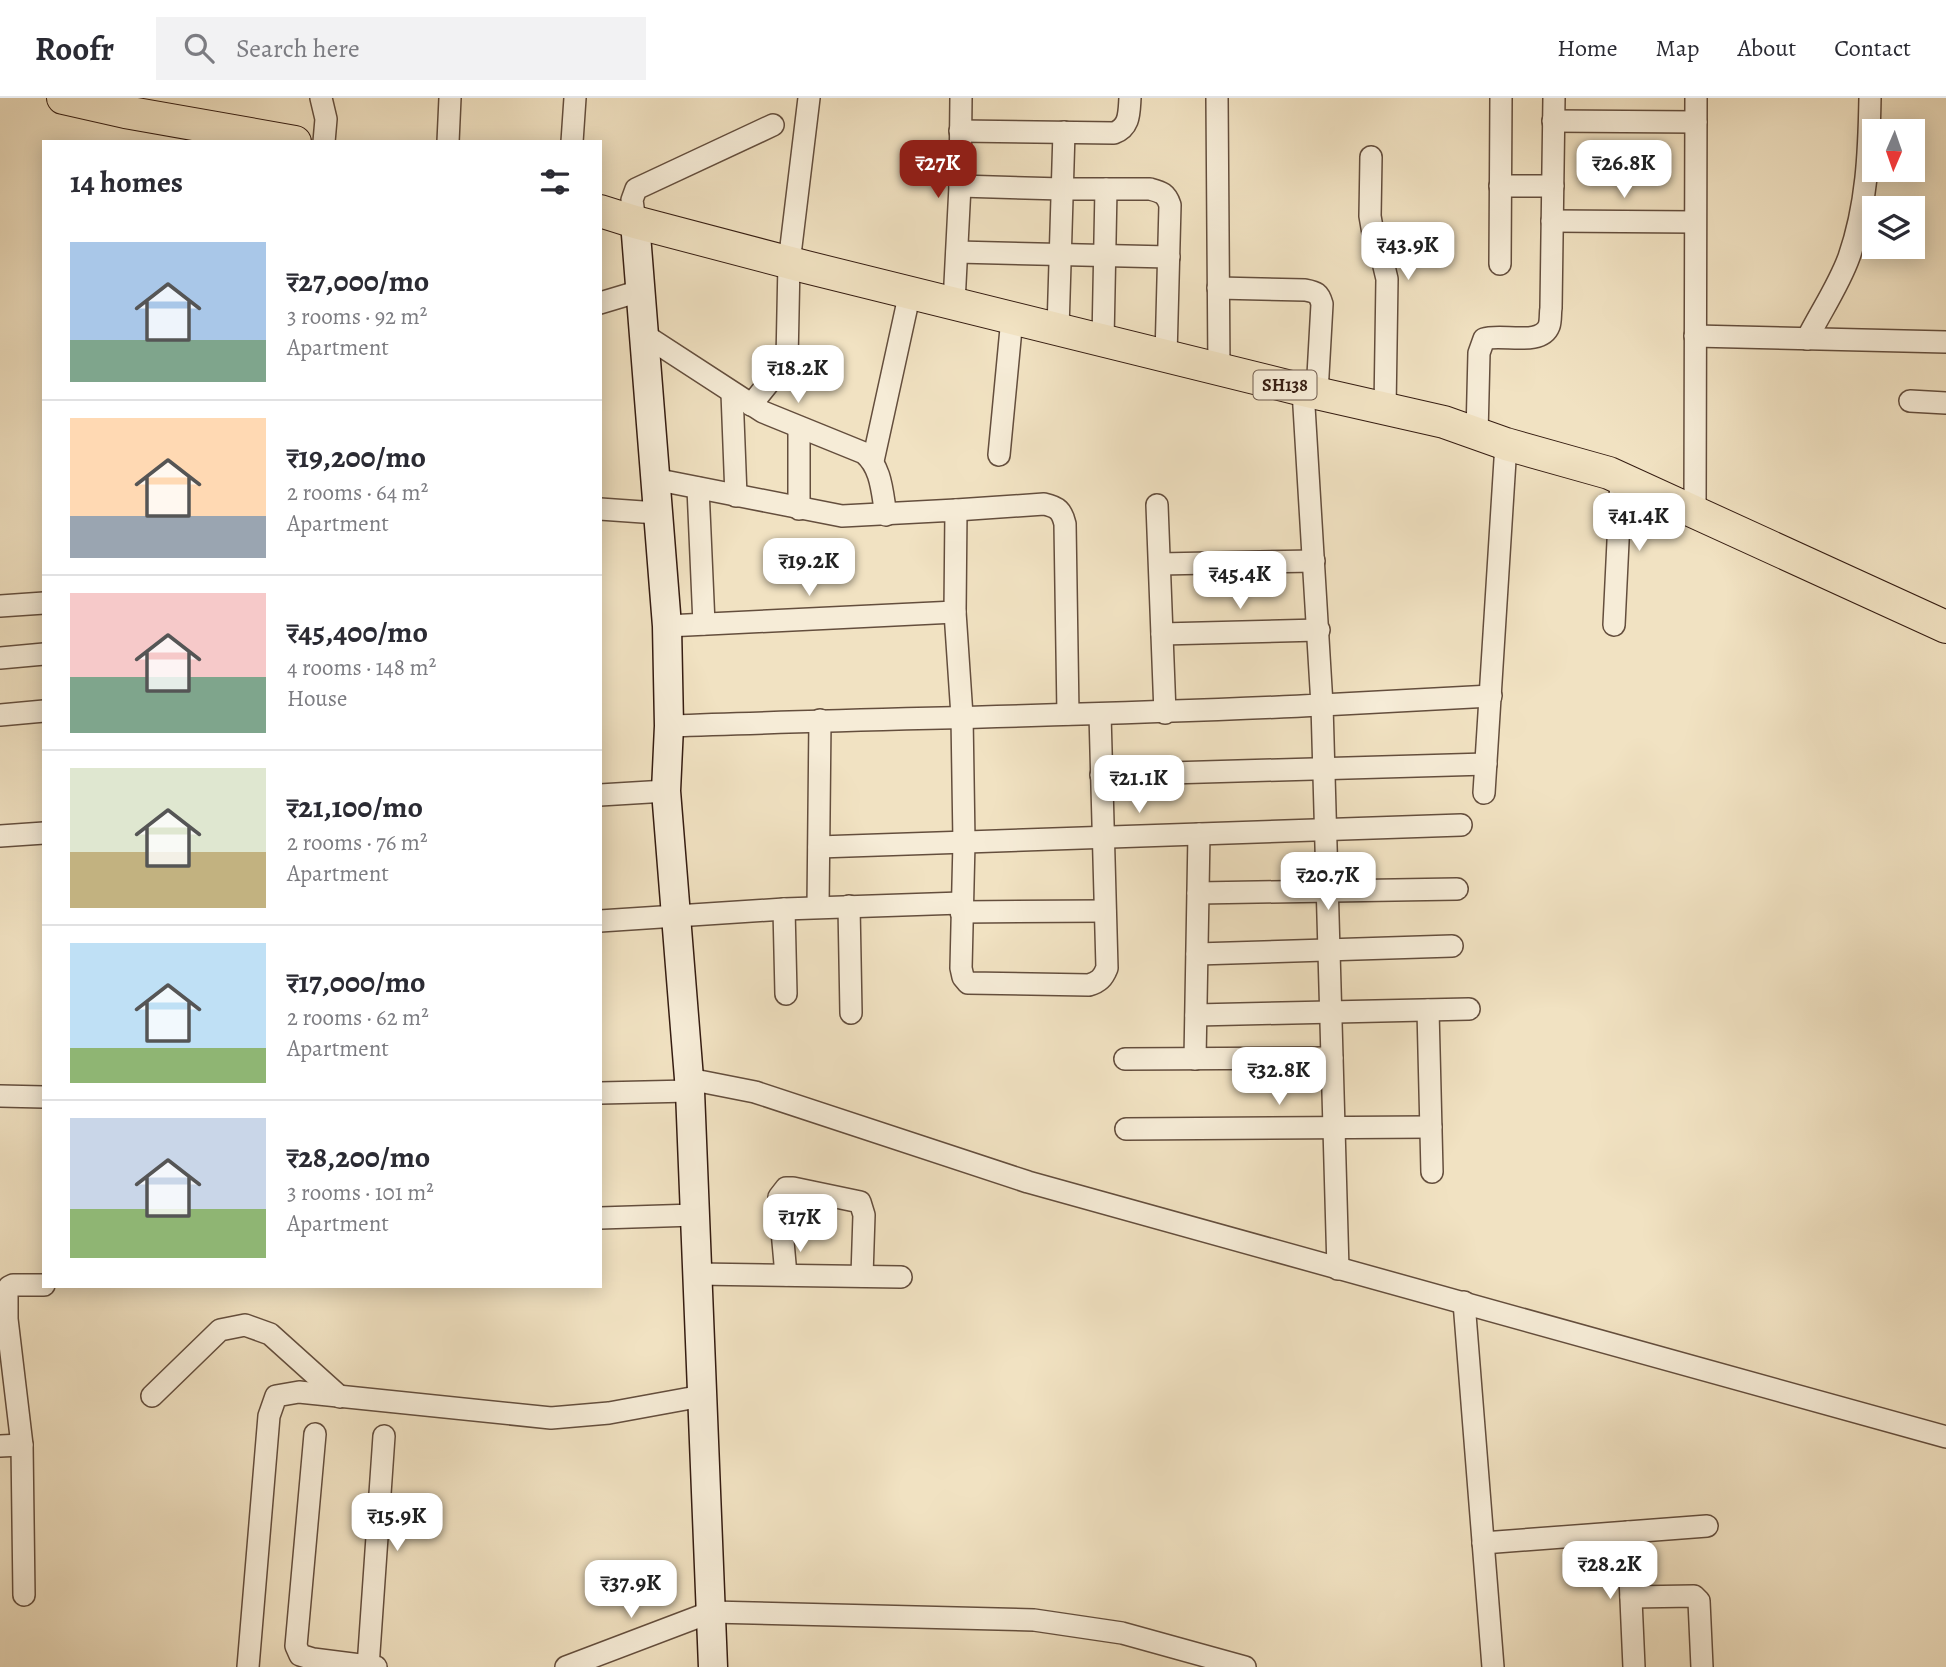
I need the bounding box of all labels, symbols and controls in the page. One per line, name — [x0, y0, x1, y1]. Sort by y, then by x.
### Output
search box — [156, 17, 646, 80]
text: Roofr — [35, 26, 114, 71]
icon: search — [180, 29, 218, 67]
text: Search here — [236, 31, 360, 66]
text: Home — [1557, 32, 1618, 64]
text: Map — [1656, 32, 1700, 64]
text: About — [1738, 32, 1796, 64]
text: Contact — [1834, 32, 1911, 64]
north arrow — [1862, 119, 1925, 182]
map controls — [1862, 119, 1925, 259]
pin: ₹27K — [897, 140, 979, 200]
pin: ₹26.8K — [1567, 140, 1681, 200]
text: ₹27K — [916, 147, 960, 178]
text: ₹26.8K — [1593, 147, 1655, 178]
text: 14 homes — [70, 162, 183, 202]
icon: filters — [536, 163, 574, 201]
button: layers — [1862, 196, 1925, 259]
pin: ₹43.9K — [1351, 222, 1465, 282]
text: ₹43.9K — [1377, 229, 1439, 260]
text: ₹27,000/mo — [287, 261, 429, 301]
icon: home — [126, 270, 210, 354]
text: 3 rooms · 92 m² — [287, 301, 427, 332]
text: Apartment — [287, 332, 389, 363]
pin: ₹18.2K — [741, 345, 855, 405]
text: ₹18.2K — [768, 352, 828, 383]
road number: SH138 — [1254, 370, 1316, 400]
text: ₹19,200/mo — [287, 437, 426, 477]
icon: home — [126, 446, 210, 530]
text: 2 rooms · 64 m² — [287, 477, 428, 508]
pin: ₹41.4K — [1582, 494, 1696, 553]
text: ₹41.4K — [1609, 500, 1669, 531]
text: Apartment — [287, 508, 389, 539]
pin: ₹19.2K — [752, 538, 866, 598]
text: ₹19.2K — [779, 545, 839, 576]
pin: ₹45.4K — [1183, 552, 1297, 611]
text: ₹45.4K — [1209, 558, 1271, 589]
text: ₹45,400/mo — [287, 612, 428, 652]
icon: home — [126, 621, 210, 705]
text: 4 rooms · 148 m² — [287, 652, 436, 683]
text: House — [287, 683, 347, 714]
pin: ₹21.1K — [1082, 756, 1196, 815]
text: ₹21.1K — [1110, 762, 1168, 793]
text: ₹21,100/mo — [287, 787, 423, 827]
icon: home — [126, 796, 210, 880]
text: 2 rooms · 76 m² — [287, 827, 428, 858]
pin: ₹20.7K — [1271, 852, 1385, 912]
text: Apartment — [287, 858, 389, 889]
text: ₹20.7K — [1297, 859, 1359, 890]
text: ₹17,000/mo — [287, 962, 426, 1002]
icon: home — [126, 971, 210, 1055]
text: 2 rooms · 62 m² — [287, 1002, 429, 1033]
text: Apartment — [287, 1033, 389, 1064]
pin: ₹32.8K — [1222, 1048, 1336, 1107]
text: ₹32.8K — [1248, 1054, 1310, 1085]
text: ₹28,200/mo — [287, 1137, 430, 1177]
icon: home — [126, 1146, 210, 1230]
text: 3 rooms · 101 m² — [287, 1177, 434, 1208]
pin: ₹17K — [759, 1194, 841, 1254]
text: ₹17K — [779, 1201, 821, 1232]
text: Apartment — [287, 1208, 389, 1239]
pin: ₹15.9K — [340, 1494, 454, 1553]
text: ₹15.9K — [368, 1500, 426, 1531]
pin: ₹28.2K — [1553, 1542, 1667, 1601]
text: ₹28.2K — [1578, 1548, 1642, 1579]
pin: ₹37.9K — [574, 1560, 688, 1620]
text: ₹37.9K — [601, 1567, 661, 1598]

